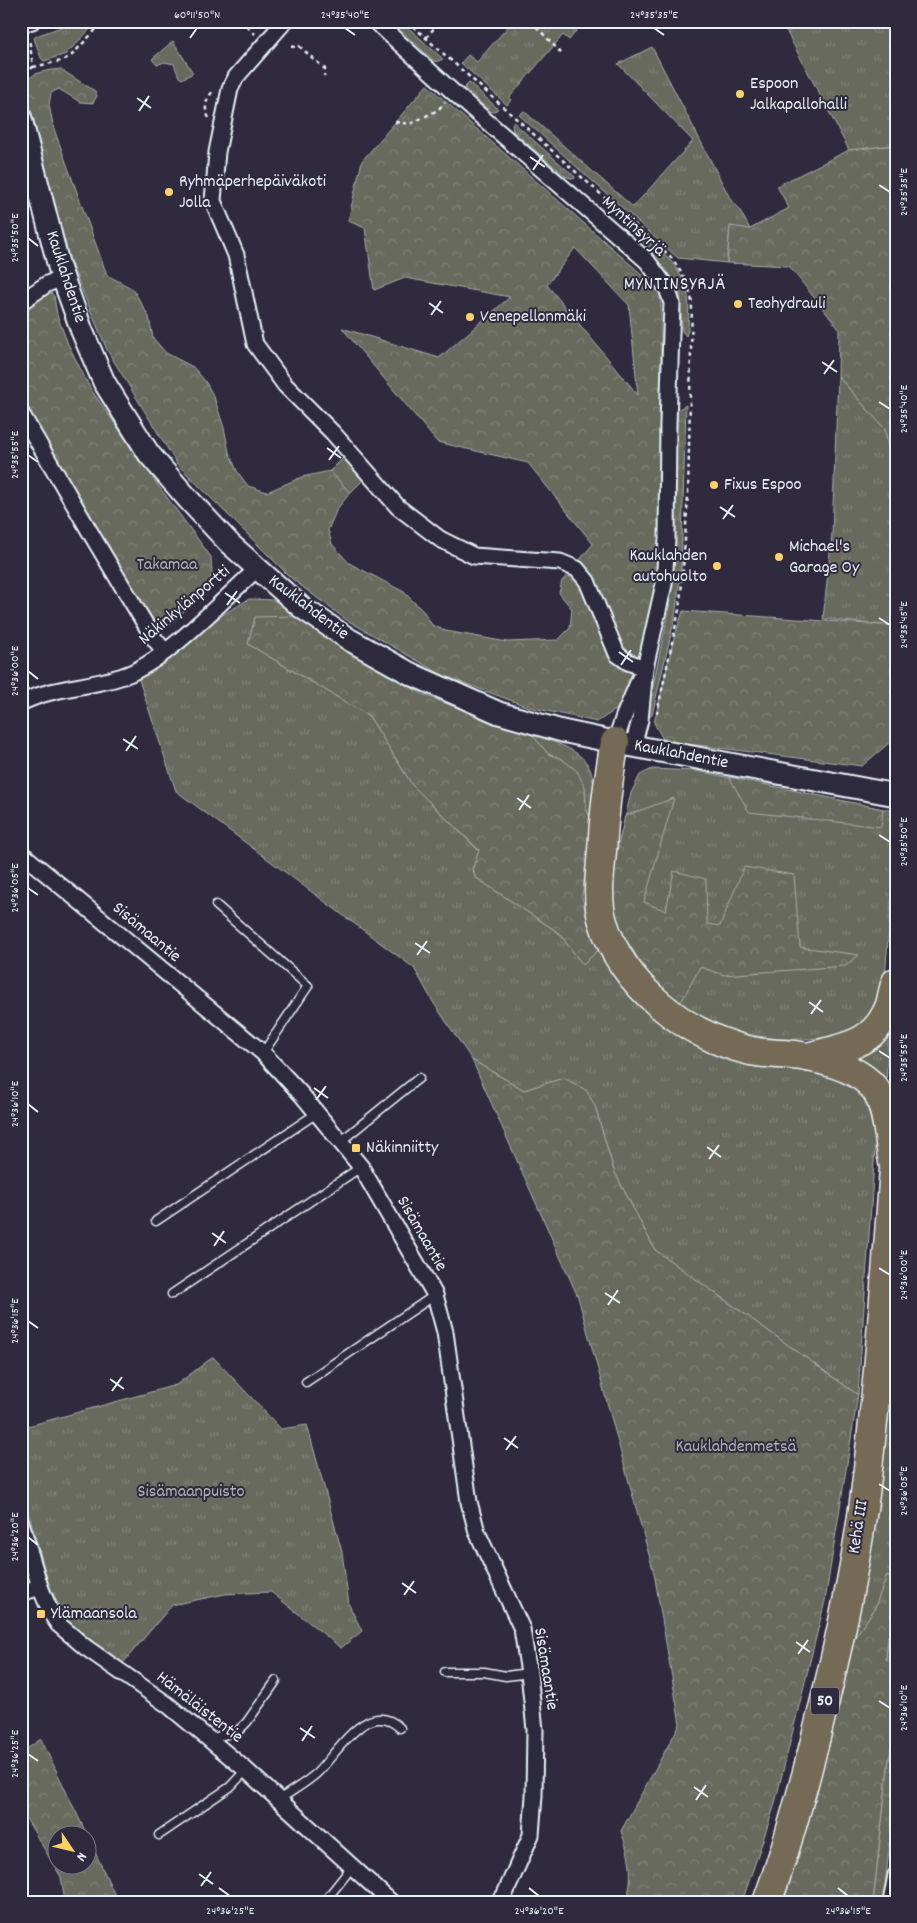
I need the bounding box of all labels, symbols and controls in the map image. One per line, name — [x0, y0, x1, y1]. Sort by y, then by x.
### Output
text: 60°11'50"N — [174, 7, 220, 24]
text: 24°35'40"E — [321, 7, 370, 24]
text: 24°35'35"E — [630, 7, 679, 24]
place label: Espoon Jalkapallohalli — [750, 72, 847, 118]
marker: Espoon Jalkapallohalli — [734, 88, 746, 100]
text: 24°35'35"E — [896, 167, 913, 216]
place label: Ryhmäperhepäiväkoti Jolla — [179, 170, 326, 216]
marker: Ryhmäperhepäiväkoti Jolla — [163, 186, 175, 198]
street label: Myntinsyrjä — [595, 191, 671, 263]
text: 24°35'50"E — [7, 213, 24, 263]
street label: Kauklahdentie — [38, 228, 92, 326]
district label: MYNTINSYRJÄ — [624, 272, 726, 299]
place label: Teohydrauli — [748, 292, 826, 317]
marker: Teohydrauli — [732, 298, 744, 310]
place label: Venepellonmäki — [480, 305, 586, 330]
marker: Venepellonmäki — [464, 311, 476, 323]
text: 24°35'40"E — [896, 384, 913, 433]
text: 24°35'55"E — [7, 430, 24, 479]
place label: Fixus Espoo — [724, 473, 802, 498]
marker: Fixus Espoo — [708, 479, 720, 491]
place label: Michael's Garage Oy — [789, 535, 860, 581]
place label: Kauklahden autohuolto — [629, 544, 707, 590]
marker: Michael's Garage Oy — [773, 551, 785, 563]
park label: Takamaa — [137, 553, 198, 578]
street label: Näkinkylänportti — [134, 560, 236, 652]
marker: Kauklahden autohuolto — [711, 560, 723, 572]
street label: Kauklahdentie — [262, 569, 354, 647]
text: 24°35'45"E — [896, 601, 913, 649]
text: 24°36'00"E — [7, 645, 24, 696]
street label: Kauklahdentie — [632, 734, 730, 776]
text: 24°35'50"E — [896, 817, 913, 867]
text: 24°36'05"E — [7, 863, 24, 913]
street label: Sisämaantie — [106, 897, 186, 969]
text: 24°35'55"E — [896, 1033, 913, 1082]
text: 24°36'10"E — [7, 1080, 24, 1127]
place label: Näkinniitty — [366, 1136, 439, 1161]
marker: Näkinniitty — [350, 1142, 362, 1154]
street label: Sisämaantie — [389, 1192, 453, 1276]
text: 24°36'00"E — [896, 1249, 913, 1300]
text: 24°36'15"E — [7, 1298, 24, 1344]
park label: Kauklahdenmetsä — [675, 1435, 797, 1460]
text: 24°36'05"E — [896, 1466, 913, 1516]
park label: Sisämaanpuisto — [138, 1480, 244, 1505]
street label: Kehä III — [842, 1498, 876, 1556]
text: 24°36'20"E — [7, 1512, 24, 1562]
place label: Ylämaansola — [51, 1602, 137, 1627]
marker: Ylämaansola — [35, 1608, 47, 1620]
street label: Sisämaantie — [526, 1626, 564, 1712]
street label: Hämäläistentie — [150, 1666, 248, 1750]
text: 24°36'10"E — [896, 1684, 913, 1731]
road number: 50 — [811, 1688, 839, 1714]
text: 24°36'25"E — [7, 1729, 24, 1778]
north arrow — [48, 1826, 98, 1876]
text: N — [71, 1848, 91, 1865]
text: 24°36'25"E — [206, 1903, 255, 1920]
text: 24°36'20"E — [514, 1903, 564, 1920]
text: 24°36'15"E — [825, 1903, 871, 1920]

